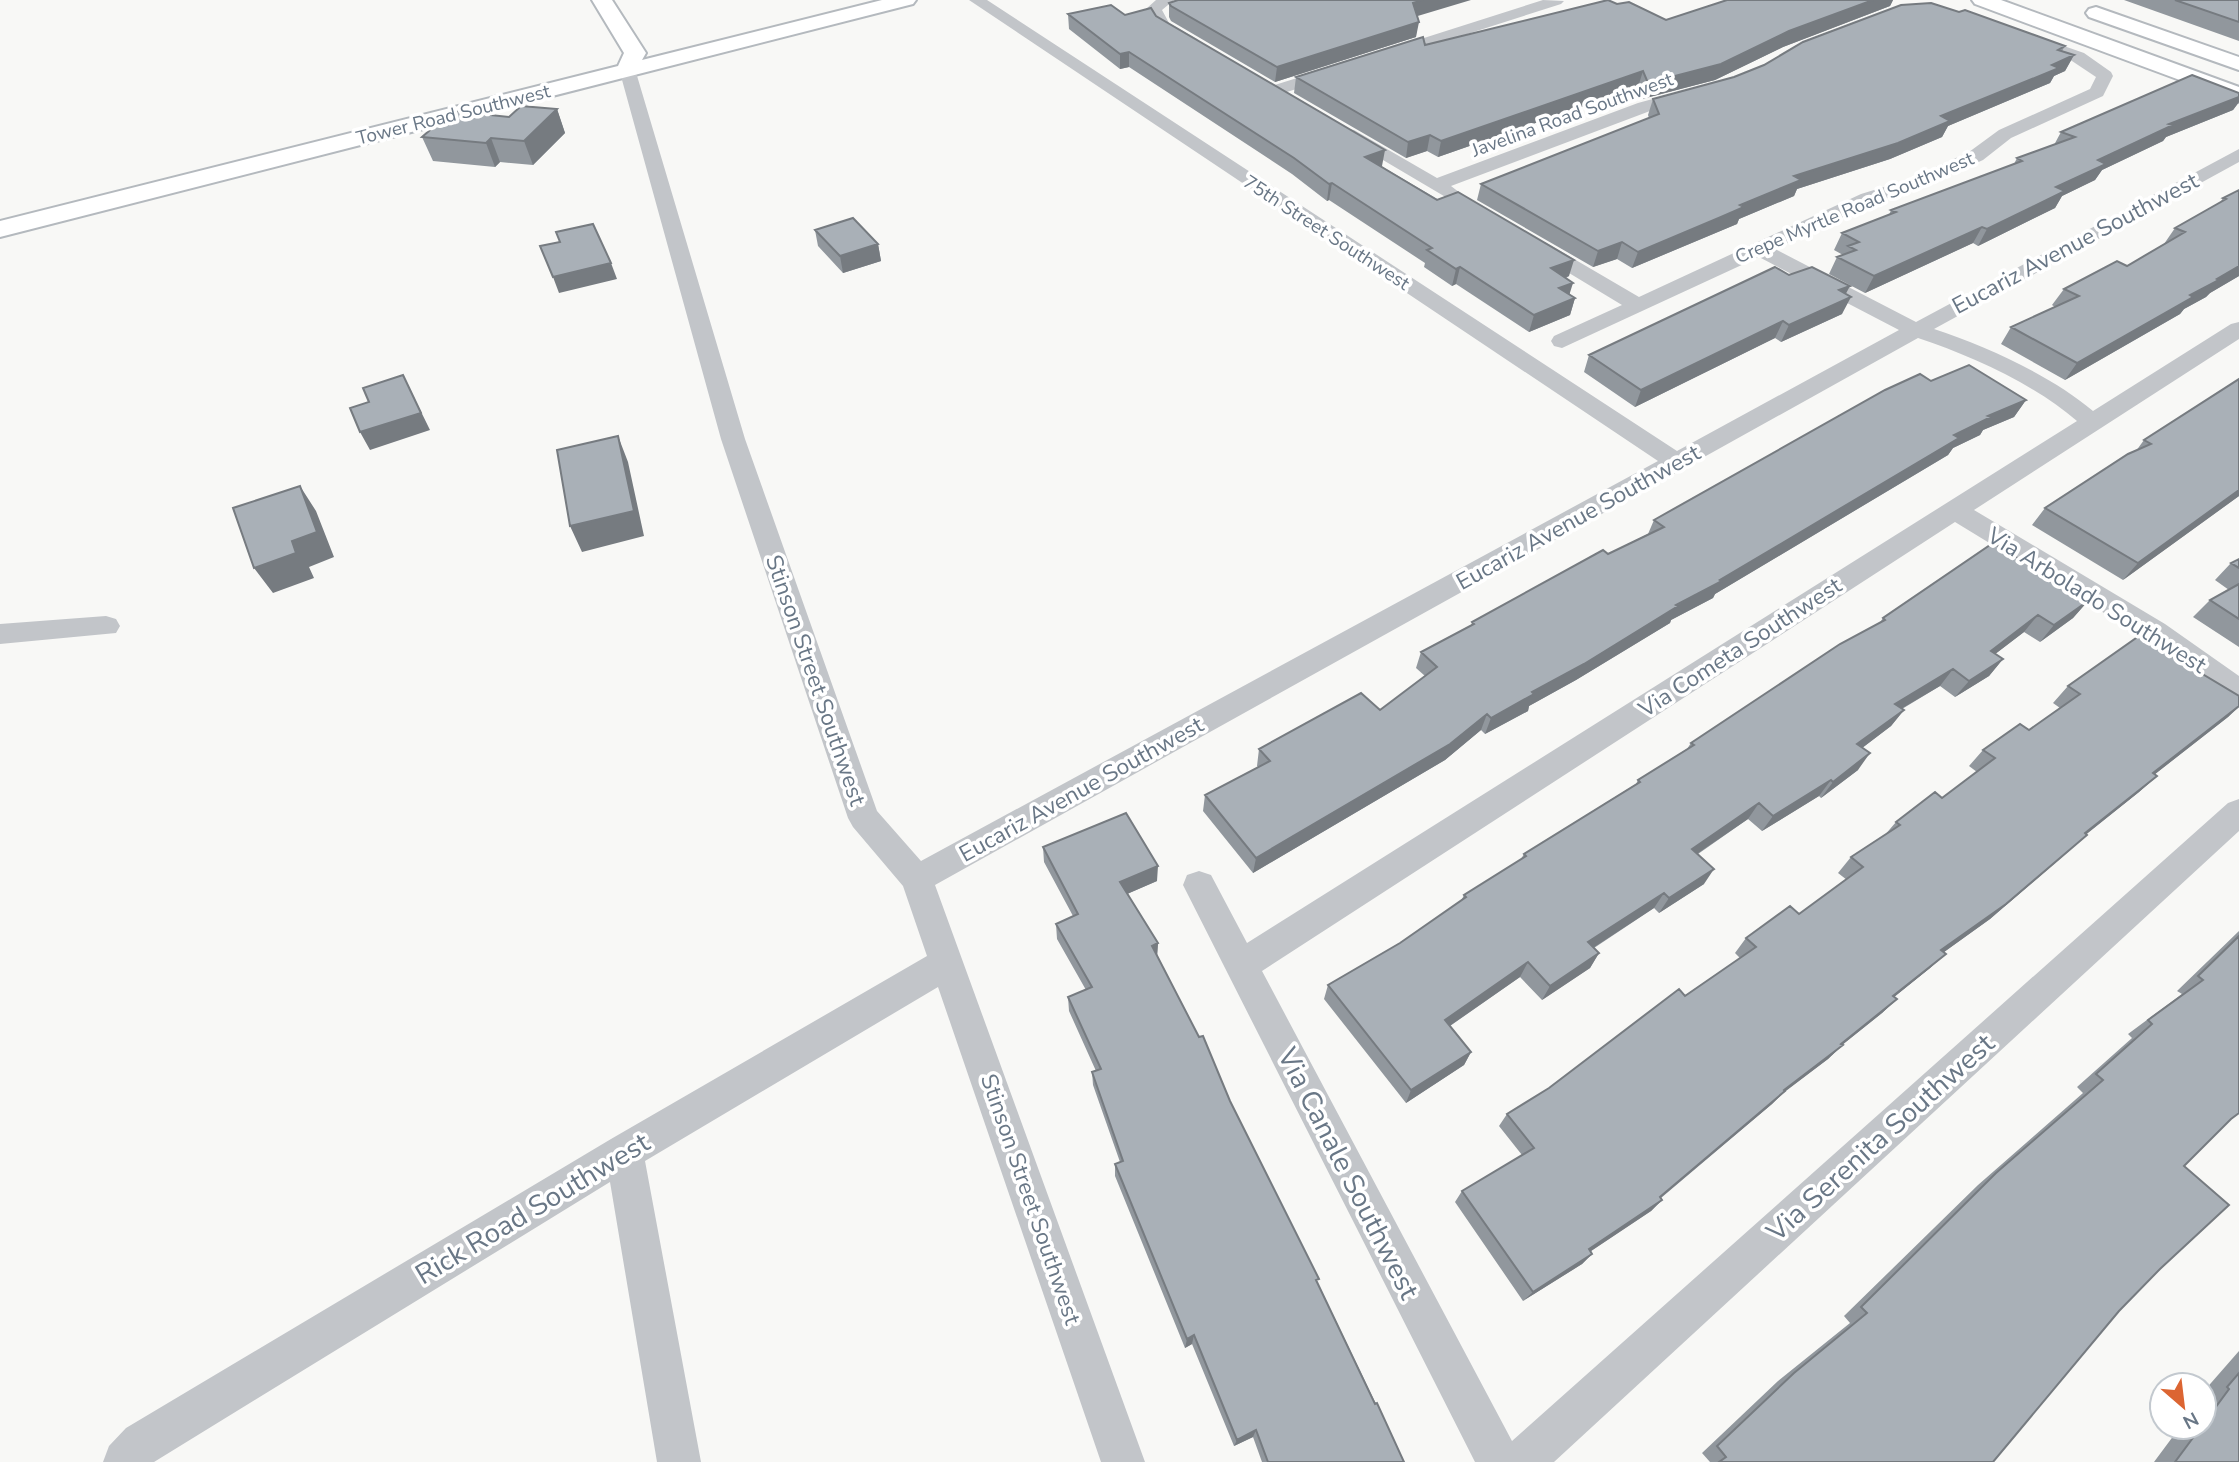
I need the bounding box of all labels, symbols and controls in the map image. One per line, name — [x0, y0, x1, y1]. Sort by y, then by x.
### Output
street label: Javelina Road Southwest — [1467, 66, 1677, 164]
street label: Tower Road Southwest — [354, 78, 553, 152]
street label: Crepe Myrtle Road Southwest — [1731, 146, 1978, 270]
street label: Eucariz Avenue Southwest — [1947, 165, 2205, 322]
street label: 75th Street Southwest — [1238, 169, 1415, 297]
street label: Eucariz Avenue Southwest — [1451, 437, 1707, 598]
street label: Via Arbolado Southwest — [1980, 520, 2213, 681]
street label: Stinson Street Southwest — [758, 551, 873, 811]
street label: Via Cometa Southwest — [1632, 570, 1848, 725]
street label: Eucariz Avenue Southwest — [954, 709, 1210, 870]
street label: Via Serenita Southwest — [1758, 1025, 2003, 1251]
street label: Via Canale Southwest — [1268, 1040, 1428, 1306]
street label: Stinson Street Southwest — [973, 1070, 1088, 1330]
street label: Rick Road Southwest — [408, 1124, 657, 1294]
north arrow — [2148, 1371, 2218, 1441]
text: N — [2178, 1405, 2203, 1435]

